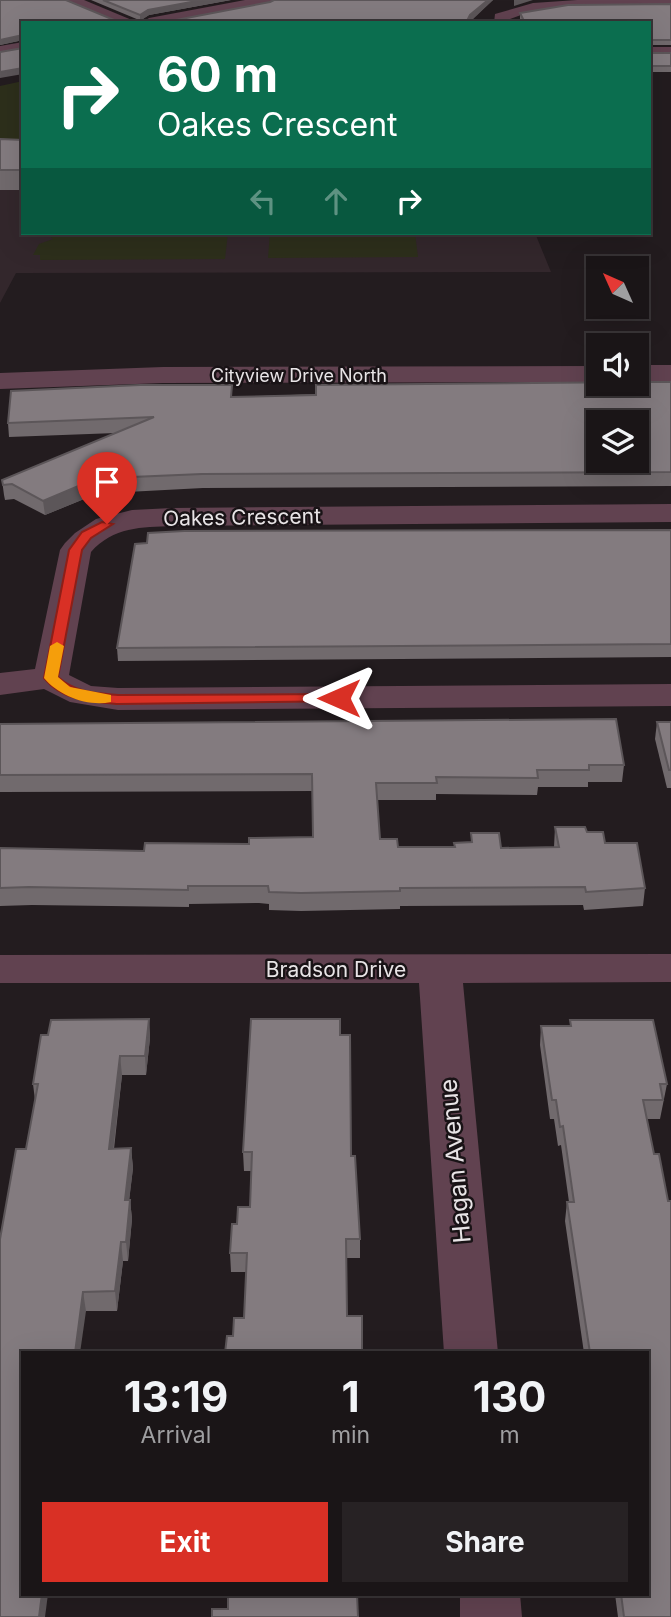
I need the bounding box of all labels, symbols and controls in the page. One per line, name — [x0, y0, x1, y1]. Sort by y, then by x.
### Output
text: 60 m — [157, 45, 278, 104]
icon: right — [42, 49, 133, 140]
text: Oakes Crescent — [157, 105, 398, 144]
icon: left — [244, 182, 282, 220]
icon: ahead — [317, 182, 355, 220]
icon: right — [390, 182, 428, 220]
north arrow — [586, 256, 649, 318]
map controls — [586, 256, 649, 473]
button: sound — [586, 333, 649, 396]
street label: Cityview Drive North — [211, 365, 387, 386]
button: layers — [586, 410, 649, 473]
pin — [77, 452, 137, 524]
icon: arrive — [88, 463, 126, 501]
street label: Oakes Crescent — [163, 503, 321, 531]
position arrow — [302, 661, 376, 735]
street label: Bradson Drive — [266, 957, 406, 982]
street label: Hagan Avenue — [433, 1078, 477, 1244]
text: 13:19 — [124, 1371, 228, 1422]
text: 1 — [341, 1371, 360, 1422]
text: 130 — [473, 1371, 546, 1422]
text: Arrival — [141, 1421, 211, 1449]
text: min — [331, 1421, 370, 1449]
text: m — [500, 1421, 520, 1449]
button: Exit — [42, 1502, 328, 1582]
button: Share — [342, 1502, 628, 1582]

